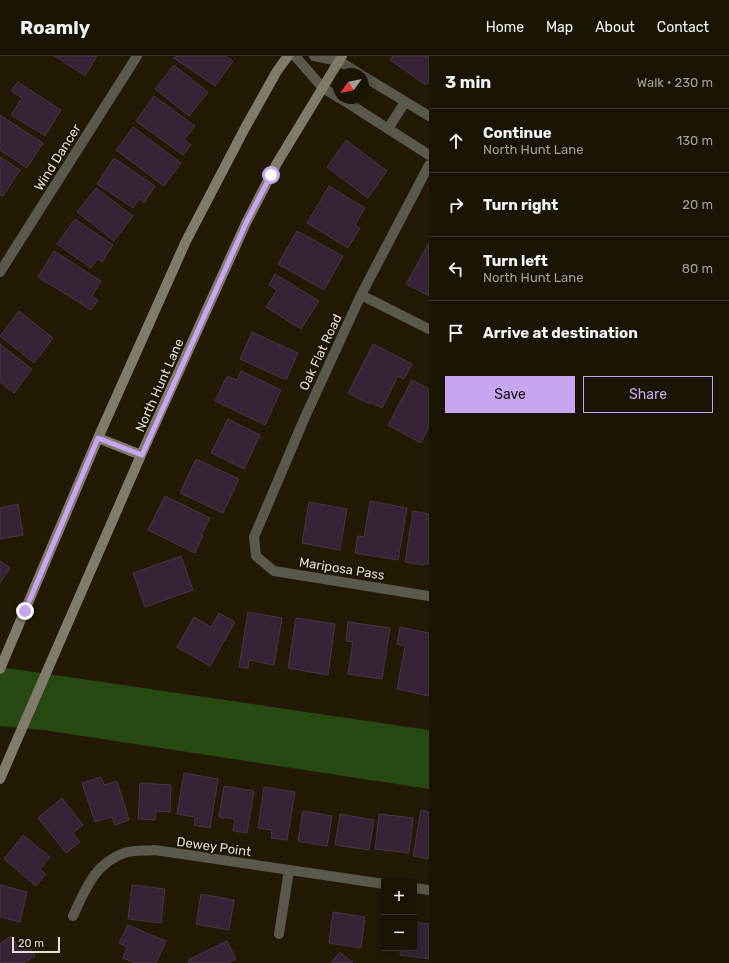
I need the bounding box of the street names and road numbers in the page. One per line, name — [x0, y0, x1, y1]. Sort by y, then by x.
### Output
street label: Wind Dancer — [31, 121, 84, 193]
street label: Oak Flat Road — [296, 312, 345, 393]
street label: North Hunt Lane — [132, 336, 187, 434]
street label: Mariposa Pass — [298, 554, 386, 583]
street label: Dewey Point — [176, 834, 252, 859]

